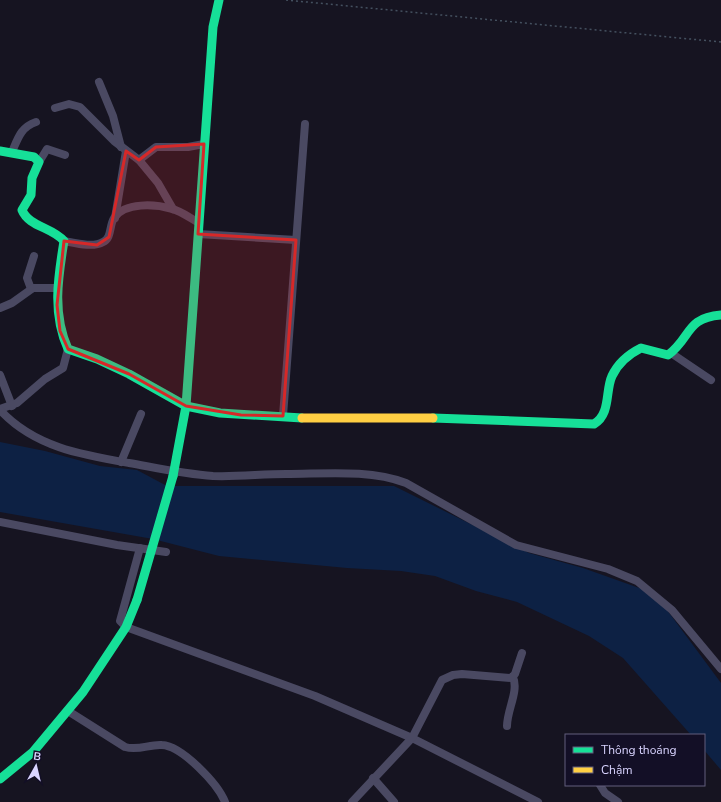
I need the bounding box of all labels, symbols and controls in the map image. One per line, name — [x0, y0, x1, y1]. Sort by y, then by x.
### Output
legend — [565, 734, 705, 786]
text: Thông thoáng — [601, 742, 677, 758]
north arrow — [16, 746, 56, 786]
text: B — [33, 749, 42, 765]
text: Chậm — [601, 762, 633, 778]

